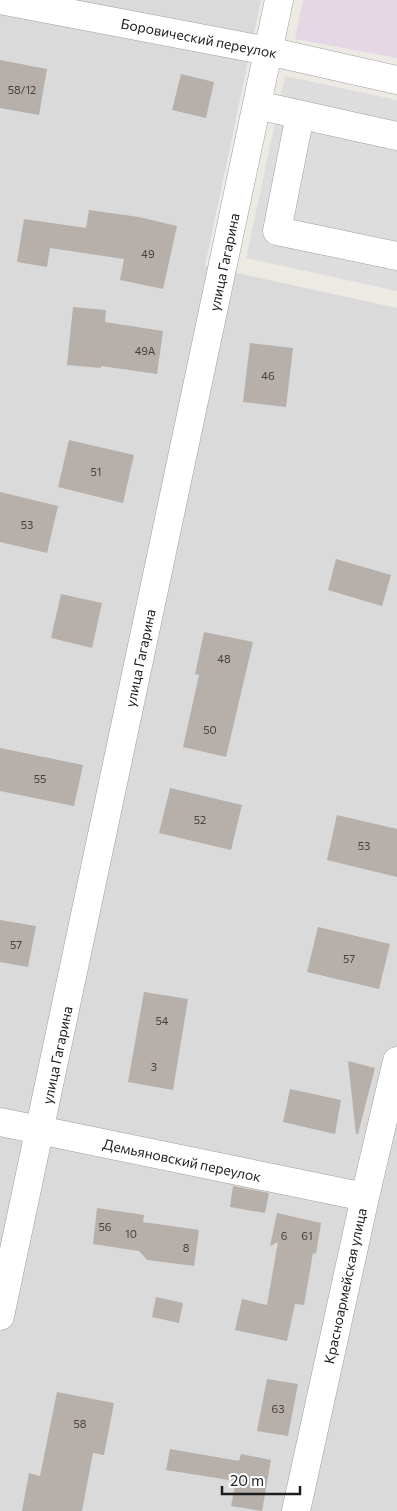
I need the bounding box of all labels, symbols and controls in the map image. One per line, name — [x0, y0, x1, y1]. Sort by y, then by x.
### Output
street label: Боровический переулок — [120, 15, 279, 62]
house number: 58/12 — [8, 83, 36, 96]
street label: улица Гагарина — [205, 211, 243, 313]
house number: 49 — [141, 247, 155, 260]
house number: 49А — [135, 344, 156, 357]
house number: 46 — [261, 369, 275, 382]
house number: 51 — [90, 465, 102, 478]
house number: 53 — [21, 518, 33, 531]
street label: улица Гагарина — [121, 607, 159, 709]
house number: 48 — [217, 652, 231, 665]
house number: 50 — [203, 723, 217, 736]
house number: 55 — [34, 772, 46, 785]
house number: 52 — [194, 813, 206, 826]
house number: 53 — [358, 839, 370, 852]
house number: 57 — [10, 938, 22, 951]
house number: 57 — [343, 952, 355, 965]
street label: улица Гагарина — [38, 1004, 76, 1106]
house number: 54 — [156, 1014, 169, 1027]
house number: 3 — [151, 1060, 157, 1073]
street label: Демьяновский переулок — [101, 1135, 263, 1185]
street label: Красноармейская улица — [320, 1207, 370, 1365]
house number: 56 — [99, 1220, 112, 1233]
house number: 10 — [125, 1227, 137, 1240]
house number: 6 — [281, 1229, 288, 1242]
house number: 61 — [301, 1229, 313, 1242]
house number: 8 — [183, 1241, 190, 1254]
house number: 63 — [272, 1402, 284, 1415]
house number: 58 — [74, 1417, 87, 1430]
scale bar — [222, 1464, 300, 1496]
text: 20 m — [230, 1471, 264, 1489]

